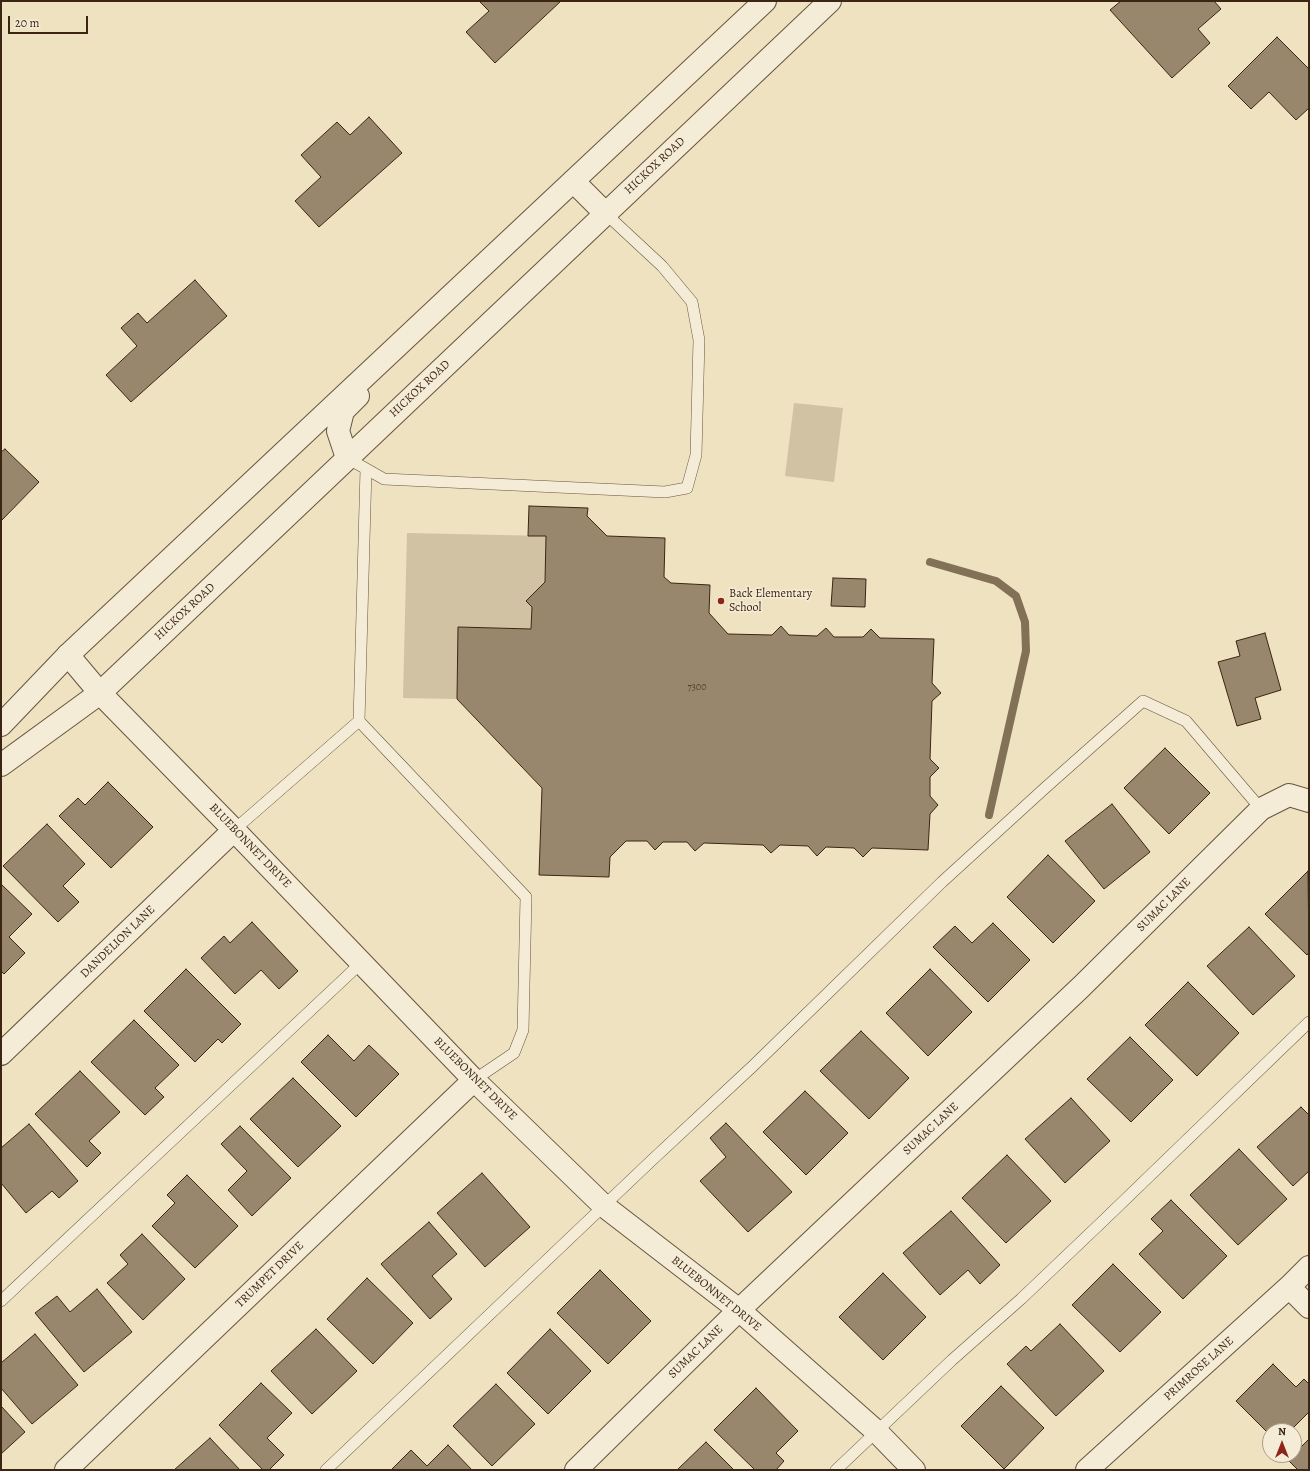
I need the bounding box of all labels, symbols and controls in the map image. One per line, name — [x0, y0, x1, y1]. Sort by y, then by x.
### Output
scale bar — [10, 8, 90, 34]
text: 20 m — [15, 15, 39, 31]
street label: HICKOX ROAD — [622, 134, 688, 198]
street label: HICKOX ROAD — [387, 357, 453, 421]
street label: HICKOX ROAD — [152, 580, 218, 644]
place label: Back Elementary School — [729, 587, 812, 615]
marker: Back Elementary School — [716, 596, 726, 606]
house number: 7300 — [687, 682, 707, 694]
street label: BLUEBONNET DRIVE — [206, 801, 294, 891]
street label: SUMAC LANE — [1134, 875, 1194, 935]
street label: DANDELION LANE — [78, 903, 158, 981]
street label: BLUEBONNET DRIVE — [430, 1034, 520, 1124]
street label: SUMAC LANE — [900, 1100, 962, 1158]
street label: TRUMPET DRIVE — [233, 1239, 307, 1311]
street label: BLUEBONNET DRIVE — [668, 1253, 764, 1335]
street label: SUMAC LANE — [666, 1322, 726, 1382]
street label: PRIMROSE LANE — [1161, 1334, 1237, 1404]
north arrow — [1262, 1423, 1302, 1463]
text: N — [1278, 1424, 1286, 1439]

